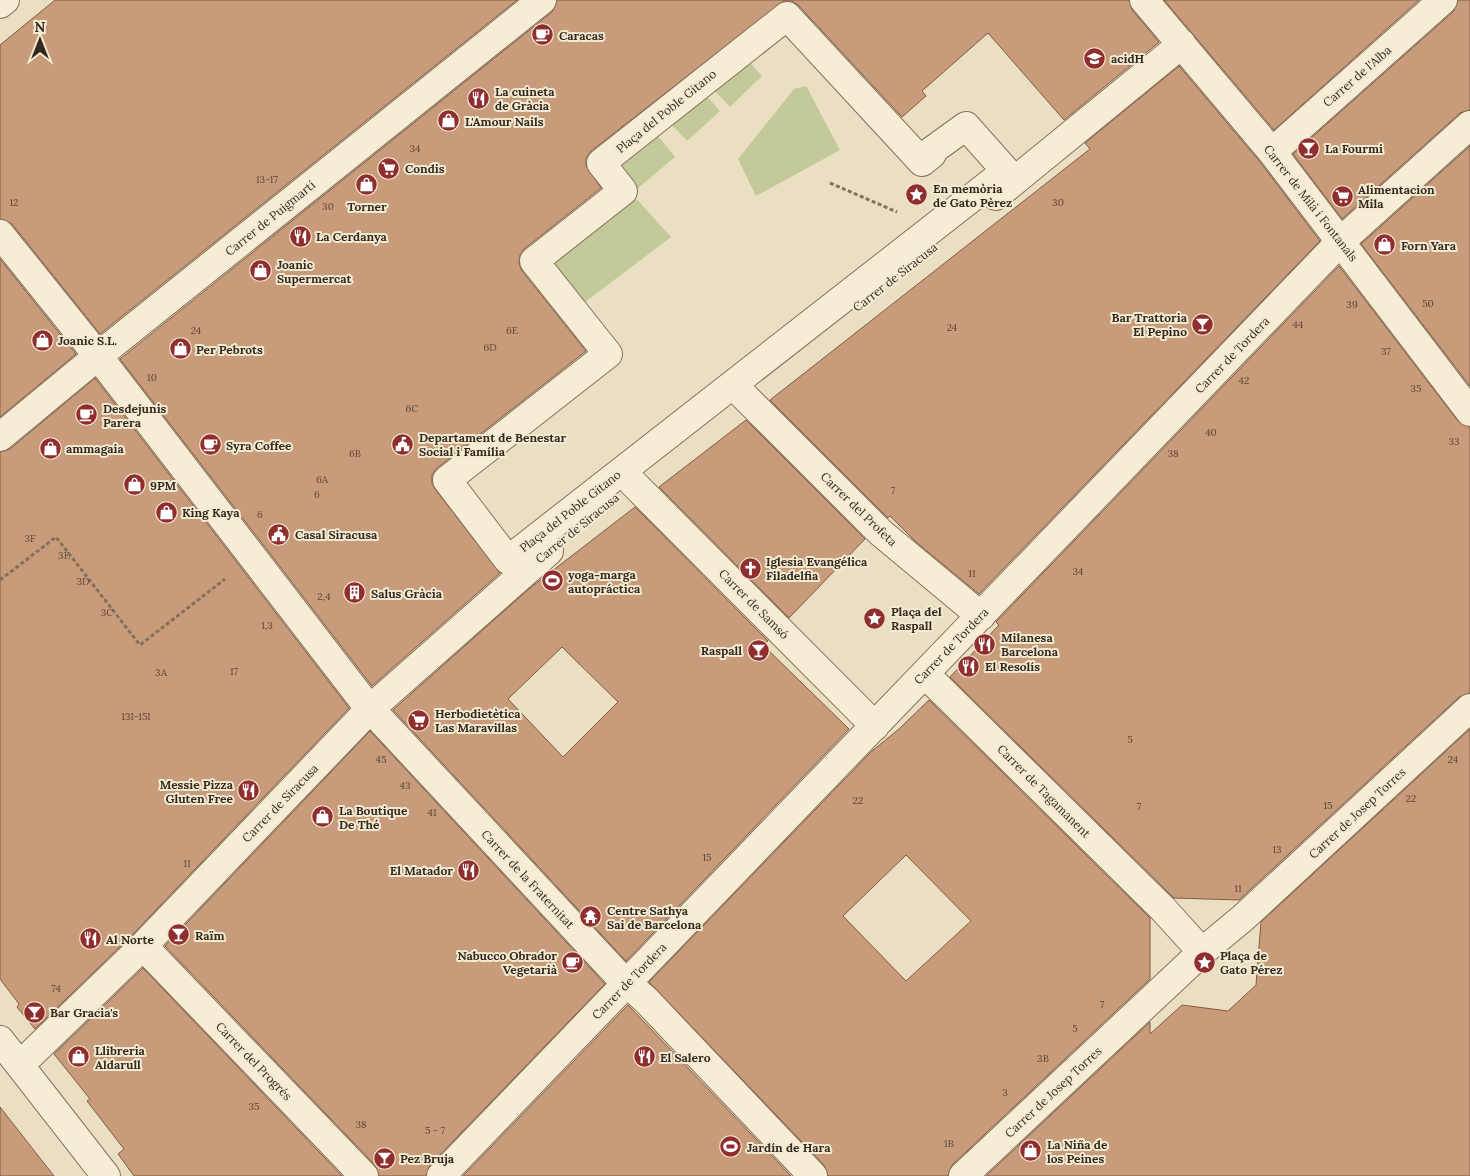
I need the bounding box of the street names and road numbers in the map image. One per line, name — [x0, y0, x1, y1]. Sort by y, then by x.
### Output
street label: Carrer de l'Alba — [1320, 42, 1394, 110]
street label: Plaça del Poble Gitano — [613, 66, 719, 156]
street label: Carrer de Milà i Fontanals — [1261, 142, 1361, 265]
street label: Carrer de Puigmartí — [222, 177, 318, 259]
street label: Carrer de Siracusa — [850, 239, 940, 315]
street label: Carrer de Tordera — [1192, 314, 1272, 396]
street label: Plaça del Poble Gitano — [516, 467, 624, 555]
street label: Carrer del Profeta — [818, 469, 900, 549]
street label: Carrer de Siracusa — [532, 490, 622, 566]
street label: Carrer de Samsó — [716, 566, 792, 642]
street label: Carrer de Tordera — [911, 605, 991, 687]
street label: Carrer de Tagamanent — [994, 741, 1094, 841]
street label: Carrer de Siracusa — [239, 761, 321, 845]
street label: Carrer de Josep Torres — [1305, 764, 1409, 862]
street label: Carrer de la Fraternitat — [478, 827, 578, 932]
street label: Carrer de Tordera — [589, 940, 669, 1022]
street label: Carrer del Progrés — [213, 1019, 295, 1104]
street label: Carrer de Josep Torres — [1001, 1043, 1105, 1141]

